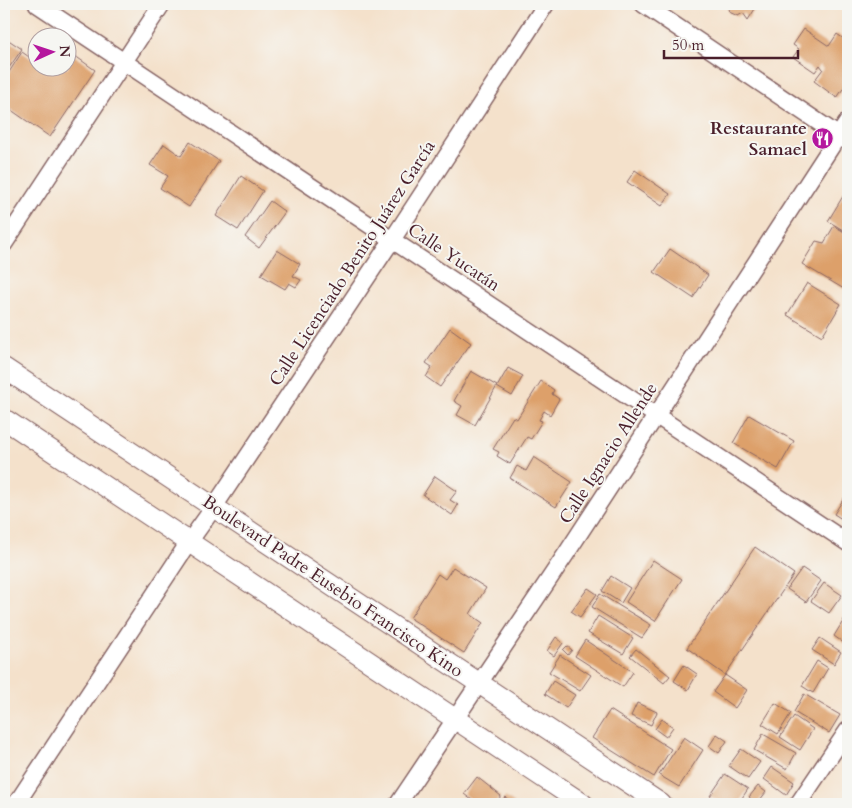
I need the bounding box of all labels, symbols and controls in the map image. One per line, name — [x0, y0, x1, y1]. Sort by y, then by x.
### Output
north arrow — [28, 28, 78, 78]
scale bar — [664, 28, 798, 60]
text: 50 m — [672, 35, 704, 55]
text: N — [55, 45, 74, 58]
place label: Restaurante Samael — [710, 116, 807, 162]
restaurant icon: Restaurante Samael — [811, 126, 835, 150]
street label: Calle Licenciado Benito Juárez García — [263, 135, 442, 391]
street label: Calle Yucatán — [403, 217, 506, 298]
street label: Calle Ignacio Allende — [553, 378, 664, 529]
street label: Boulevard Padre Eusebio Francisco Kino — [197, 489, 468, 684]

